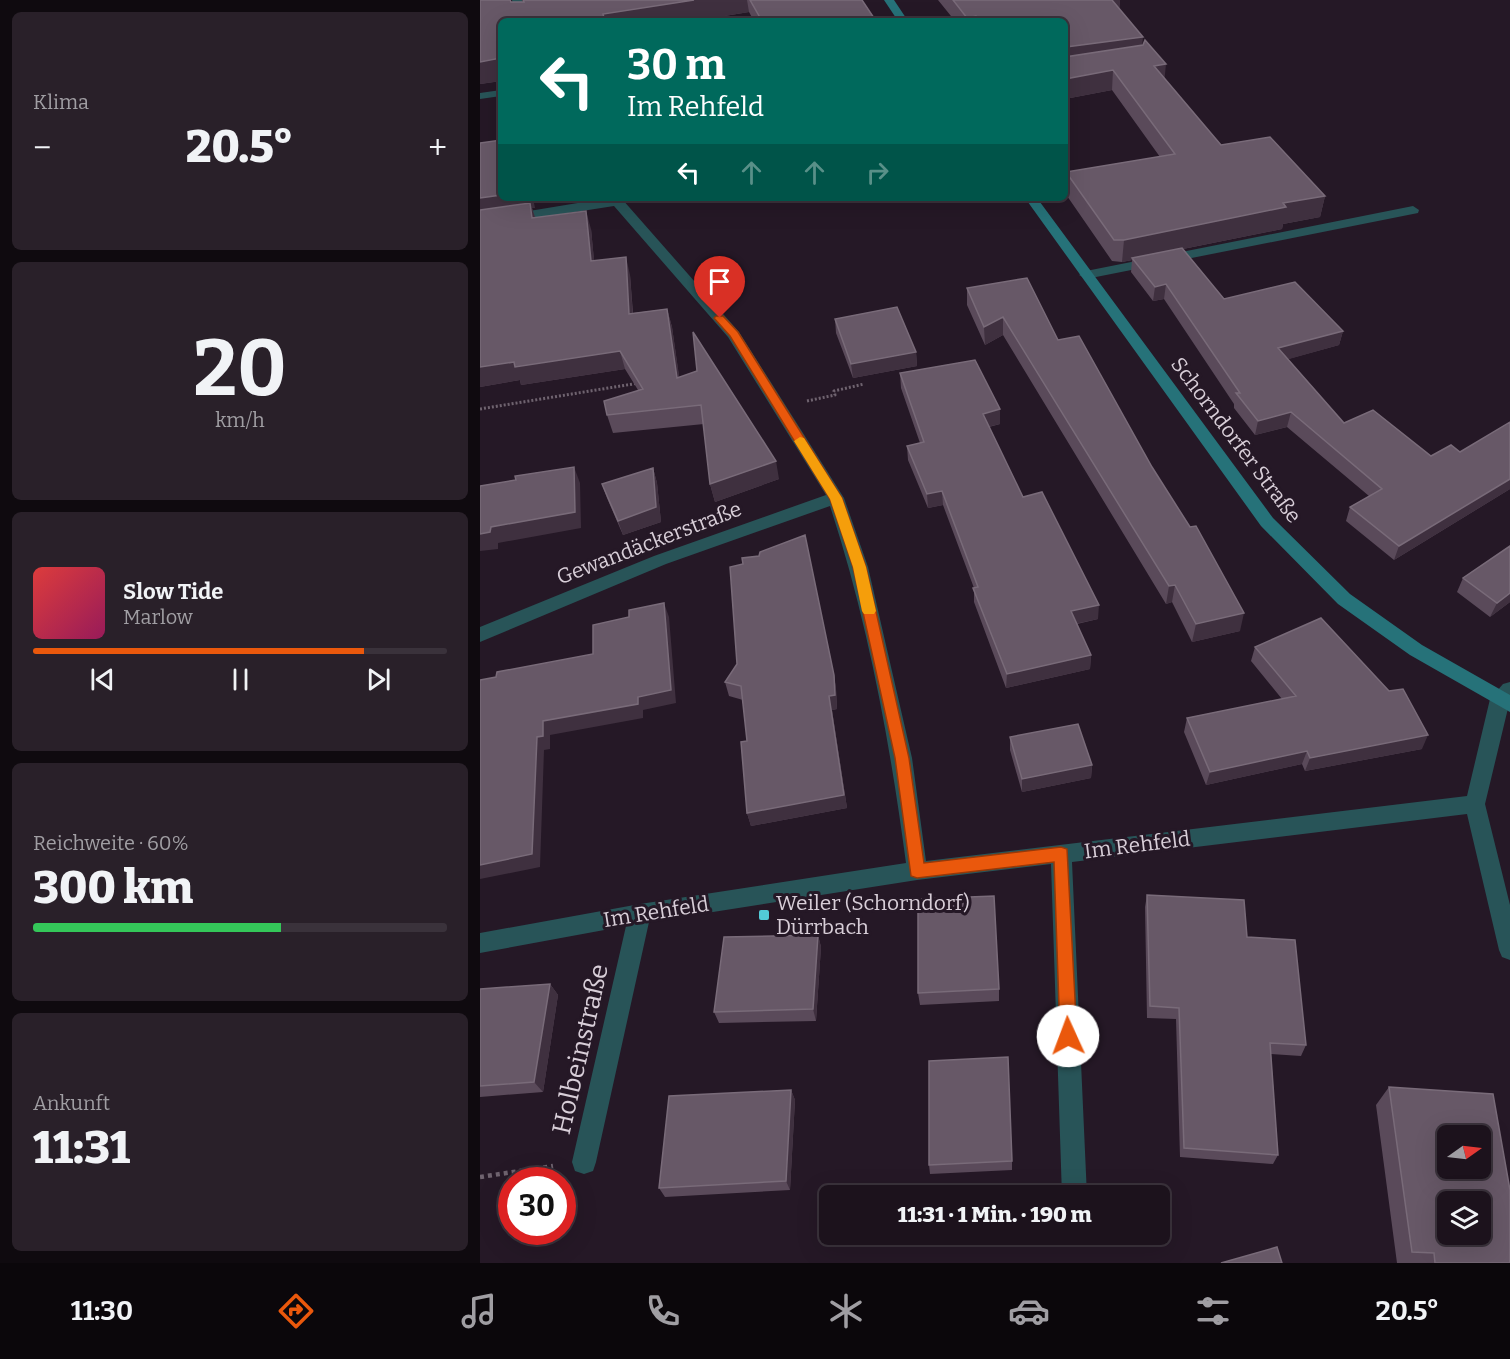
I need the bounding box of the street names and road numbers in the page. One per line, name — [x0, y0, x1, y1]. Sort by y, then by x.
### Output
street label: Schorndorfer Straße — [1165, 352, 1307, 528]
street label: Gewandäckerstraße — [553, 496, 745, 590]
street label: Im Rehfeld — [1083, 826, 1191, 864]
street label: Im Rehfeld — [601, 891, 711, 933]
street label: Holbeinstraße — [546, 961, 615, 1137]

